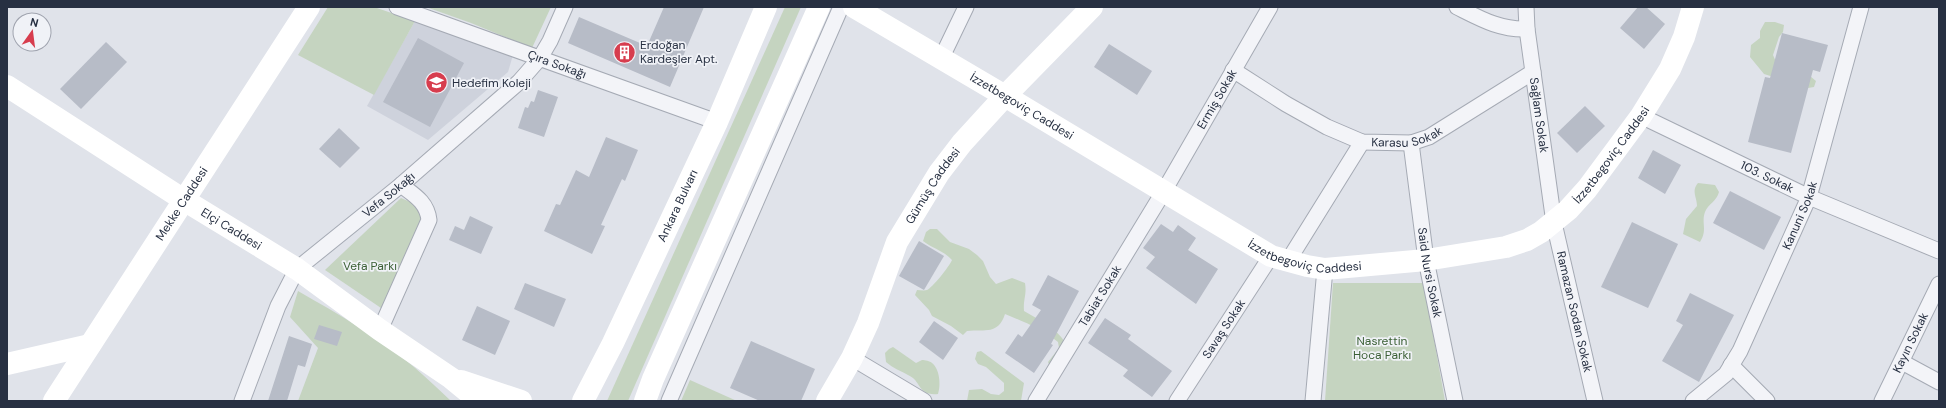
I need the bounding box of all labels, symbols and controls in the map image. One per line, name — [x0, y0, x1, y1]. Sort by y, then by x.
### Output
north arrow — [12, 12, 52, 52]
text: N — [29, 15, 40, 30]
place label: Erdoğan Kardeşler Apt. — [640, 37, 717, 67]
building icon: Erdoğan Kardeşler Apt. — [612, 39, 638, 65]
street label: Çıra Sokağı — [525, 47, 589, 82]
street label: Ermiş Sokak — [1193, 66, 1241, 132]
street label: İzzetbegoviç Caddesi — [967, 69, 1077, 143]
school or university icon: Hedefim Koleji — [424, 70, 450, 96]
place label: Hedefim Koleji — [452, 75, 531, 91]
street label: Sağlam Sokak — [1526, 76, 1552, 154]
street label: İzzetbegoviç Caddesi — [1570, 103, 1653, 207]
street label: Karasu Sokak — [1371, 123, 1446, 151]
street label: Gümüş Caddesi — [902, 144, 964, 227]
street label: 103. Sokak — [1738, 157, 1796, 196]
street label: Mekke Caddesi — [152, 164, 211, 244]
street label: Ankara Bulvarı — [654, 167, 701, 244]
street label: Vefa Sokağı — [359, 168, 418, 221]
street label: Kanuni Sokak — [1779, 179, 1821, 252]
street label: Elçi Caddesi — [198, 204, 265, 254]
street label: Said Nursi Sokak — [1414, 226, 1446, 319]
street label: İzzetbegoviç Caddesi — [1245, 236, 1362, 277]
street label: Ramazan Sodan Sokak — [1553, 250, 1596, 374]
park label: Vefa Parkı — [343, 258, 397, 274]
street label: Tabiat Sokak — [1075, 262, 1125, 330]
street label: Savaş Sokak — [1199, 296, 1249, 362]
street label: Kayın Sokak — [1889, 310, 1932, 375]
park label: Nasrettin Hoca Parkı — [1353, 333, 1411, 363]

